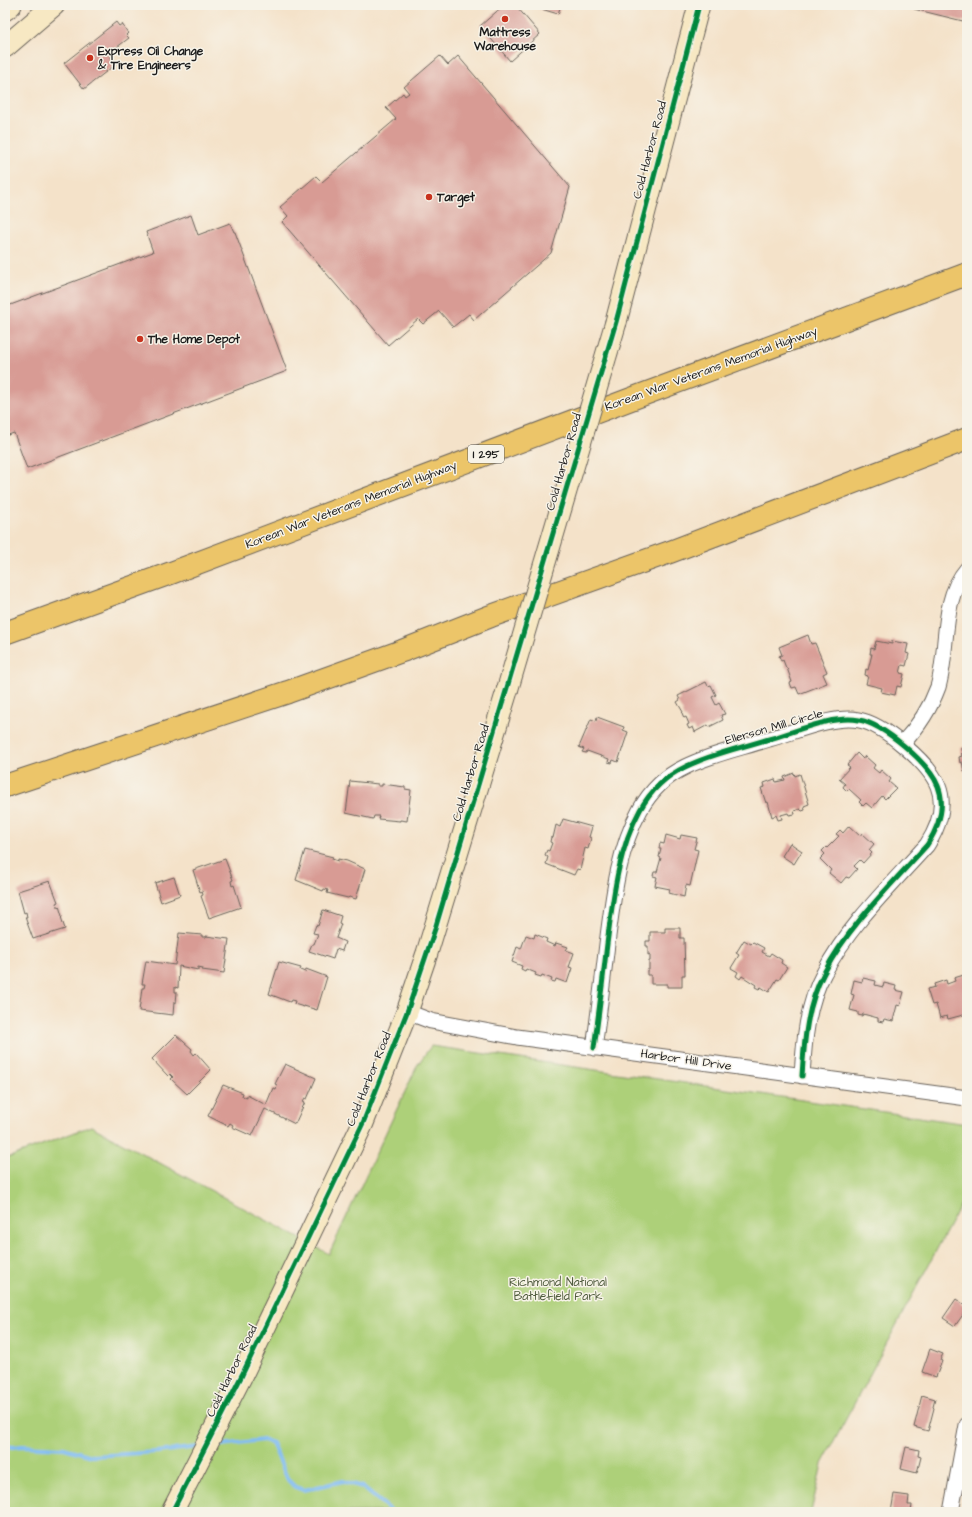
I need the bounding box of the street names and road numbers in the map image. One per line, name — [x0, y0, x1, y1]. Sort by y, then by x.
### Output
street label: Cold Harbor Road — [629, 99, 671, 201]
street label: Korean War Veterans Memorial Highway — [602, 322, 820, 416]
street label: Cold Harbor Road — [542, 411, 586, 513]
road number: I 295 — [468, 445, 504, 463]
street label: Korean War Veterans Memorial Highway — [243, 457, 460, 554]
street label: Ellerson Mill Circle — [723, 705, 825, 749]
street label: Cold Harbor Road — [448, 722, 494, 824]
street label: Cold Harbor Road — [342, 1029, 396, 1129]
street label: Harbor Hill Drive — [640, 1045, 733, 1075]
street label: Cold Harbor Road — [202, 1322, 262, 1420]

